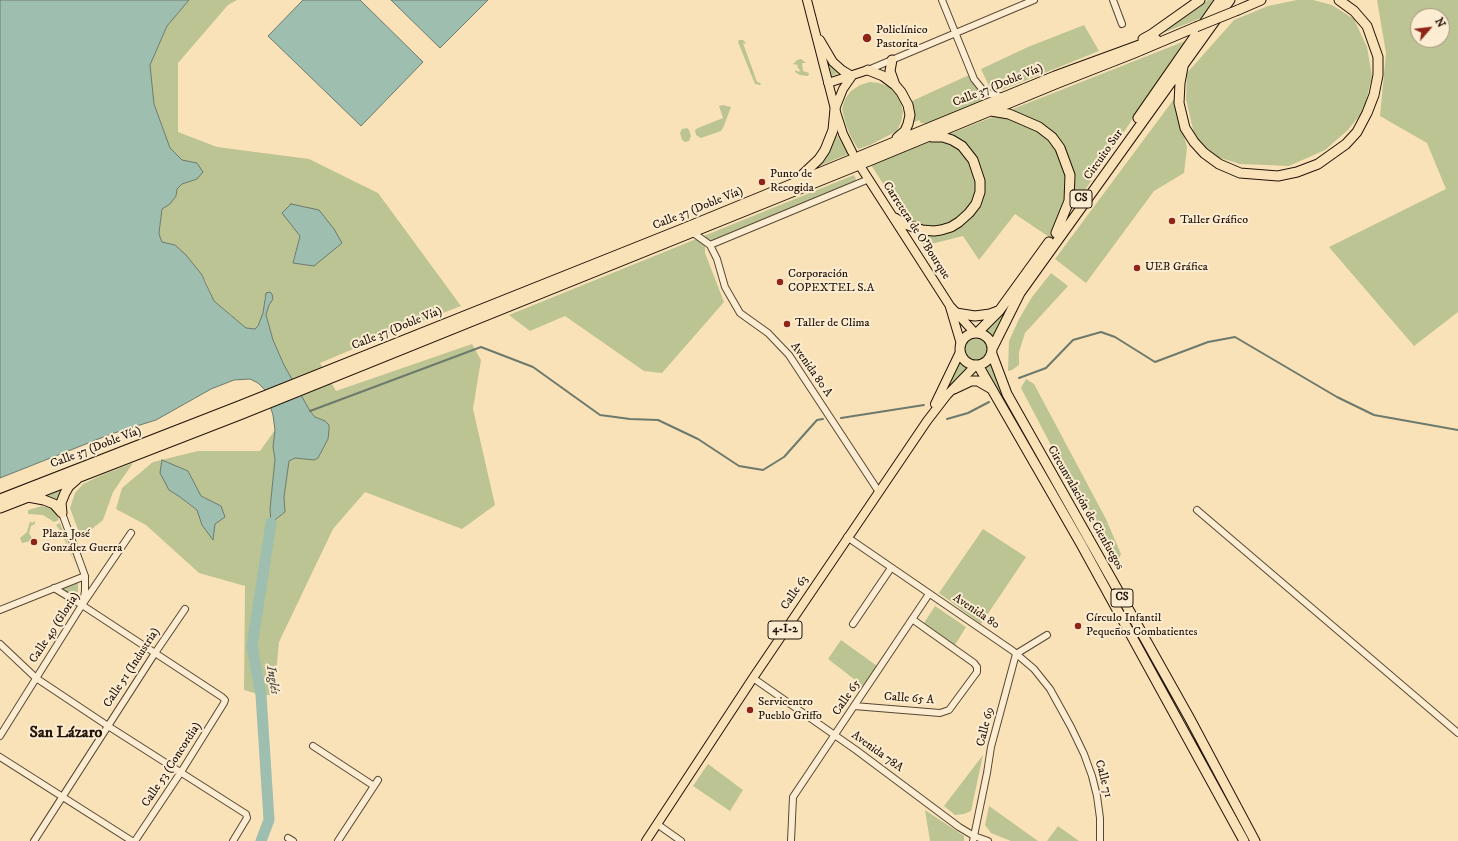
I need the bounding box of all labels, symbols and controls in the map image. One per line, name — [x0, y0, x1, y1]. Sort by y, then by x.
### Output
north arrow — [1410, 8, 1450, 48]
text: N — [1431, 16, 1448, 30]
place label: Policlínico Pastorita — [876, 24, 927, 52]
marker: Policlínico Pastorita — [861, 32, 873, 44]
street label: Calle 37 (Doble Vía) — [951, 61, 1045, 111]
street label: Circuito Sur — [1081, 127, 1127, 183]
place label: Punto de Recogida — [770, 168, 814, 196]
marker: Punto de Recogida — [757, 177, 767, 187]
street label: Carretera de O'Bourque — [879, 180, 953, 282]
street label: Calle 37 (Doble Vía) — [651, 184, 745, 234]
road number: CS — [1070, 190, 1092, 208]
place label: Taller Gráfico — [1180, 214, 1248, 228]
marker: Taller Gráfico — [1167, 216, 1177, 226]
place label: UEB Gráfica — [1145, 261, 1208, 275]
marker: UEB Gráfica — [1132, 263, 1142, 273]
place label: Corporación COPEXTEL S.A — [788, 268, 874, 296]
marker: Corporación COPEXTEL S.A — [775, 277, 785, 287]
street label: Calle 37 (Doble Vía) — [350, 304, 444, 354]
place label: Taller de Clima — [795, 317, 870, 331]
marker: Taller de Clima — [782, 319, 792, 329]
street label: Avenida 80 A — [787, 340, 835, 400]
street label: Calle 37 (Doble Vía) — [49, 424, 143, 472]
street label: Circunvalación de Cienfuegos — [1044, 443, 1126, 573]
place label: Plaza José González Guerra — [42, 528, 122, 556]
marker: Plaza José González Guerra — [29, 537, 39, 547]
street label: Calle 63 — [778, 573, 812, 613]
road number: CS — [1111, 589, 1133, 607]
street label: Calle 49 (Gloria) — [27, 590, 83, 666]
street label: Avenida 80 — [950, 591, 1002, 633]
place label: Círculo Infantil Pequeños Combatientes — [1086, 612, 1198, 640]
road number: 4-I-2 — [768, 621, 802, 639]
marker: Círculo Infantil Pequeños Combatientes — [1073, 621, 1083, 631]
street label: Calle 51 (Industria) — [101, 625, 163, 711]
water label: Inglés — [262, 665, 282, 695]
street label: Calle 65 — [830, 677, 864, 719]
street label: Calle 65 A — [883, 690, 935, 708]
place label: Servicentro Pueblo Griffo — [758, 696, 822, 724]
marker: Servicentro Pueblo Griffo — [745, 705, 755, 715]
street label: Calle 69 — [974, 706, 998, 748]
street label: Calle 53 (Concordia) — [139, 720, 205, 810]
district label: San Lázaro — [30, 724, 102, 744]
street label: Avenida 78A — [848, 728, 906, 776]
street label: Calle 71 — [1091, 759, 1115, 799]

